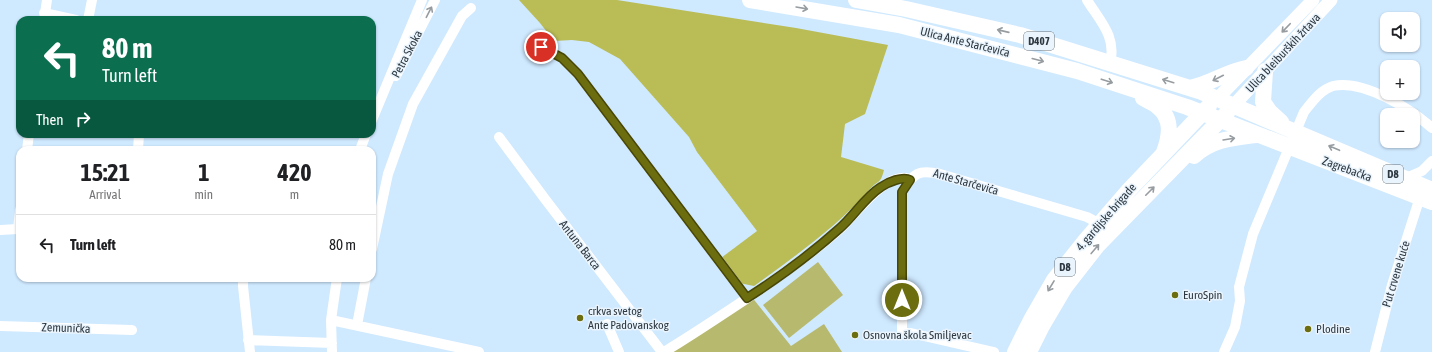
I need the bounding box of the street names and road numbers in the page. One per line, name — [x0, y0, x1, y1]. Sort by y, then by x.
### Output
street label: Ulica bleiburških žrtava — [1243, 10, 1323, 96]
street label: Ulica Ante Starčevića — [919, 24, 1011, 60]
street label: Petra Skoka — [389, 28, 425, 80]
road number: D407 — [1024, 32, 1054, 50]
street label: Zagrebačka — [1320, 154, 1374, 184]
road number: D8 — [1383, 165, 1403, 183]
street label: Ante Starčevića — [932, 166, 1000, 198]
street label: 4. gardijske brigade — [1073, 180, 1139, 254]
street label: Antuna Barca — [556, 218, 604, 272]
street label: Put crvene kuće — [1379, 239, 1413, 309]
road number: D8 — [1055, 258, 1075, 276]
street label: Zemunička — [41, 320, 91, 336]

